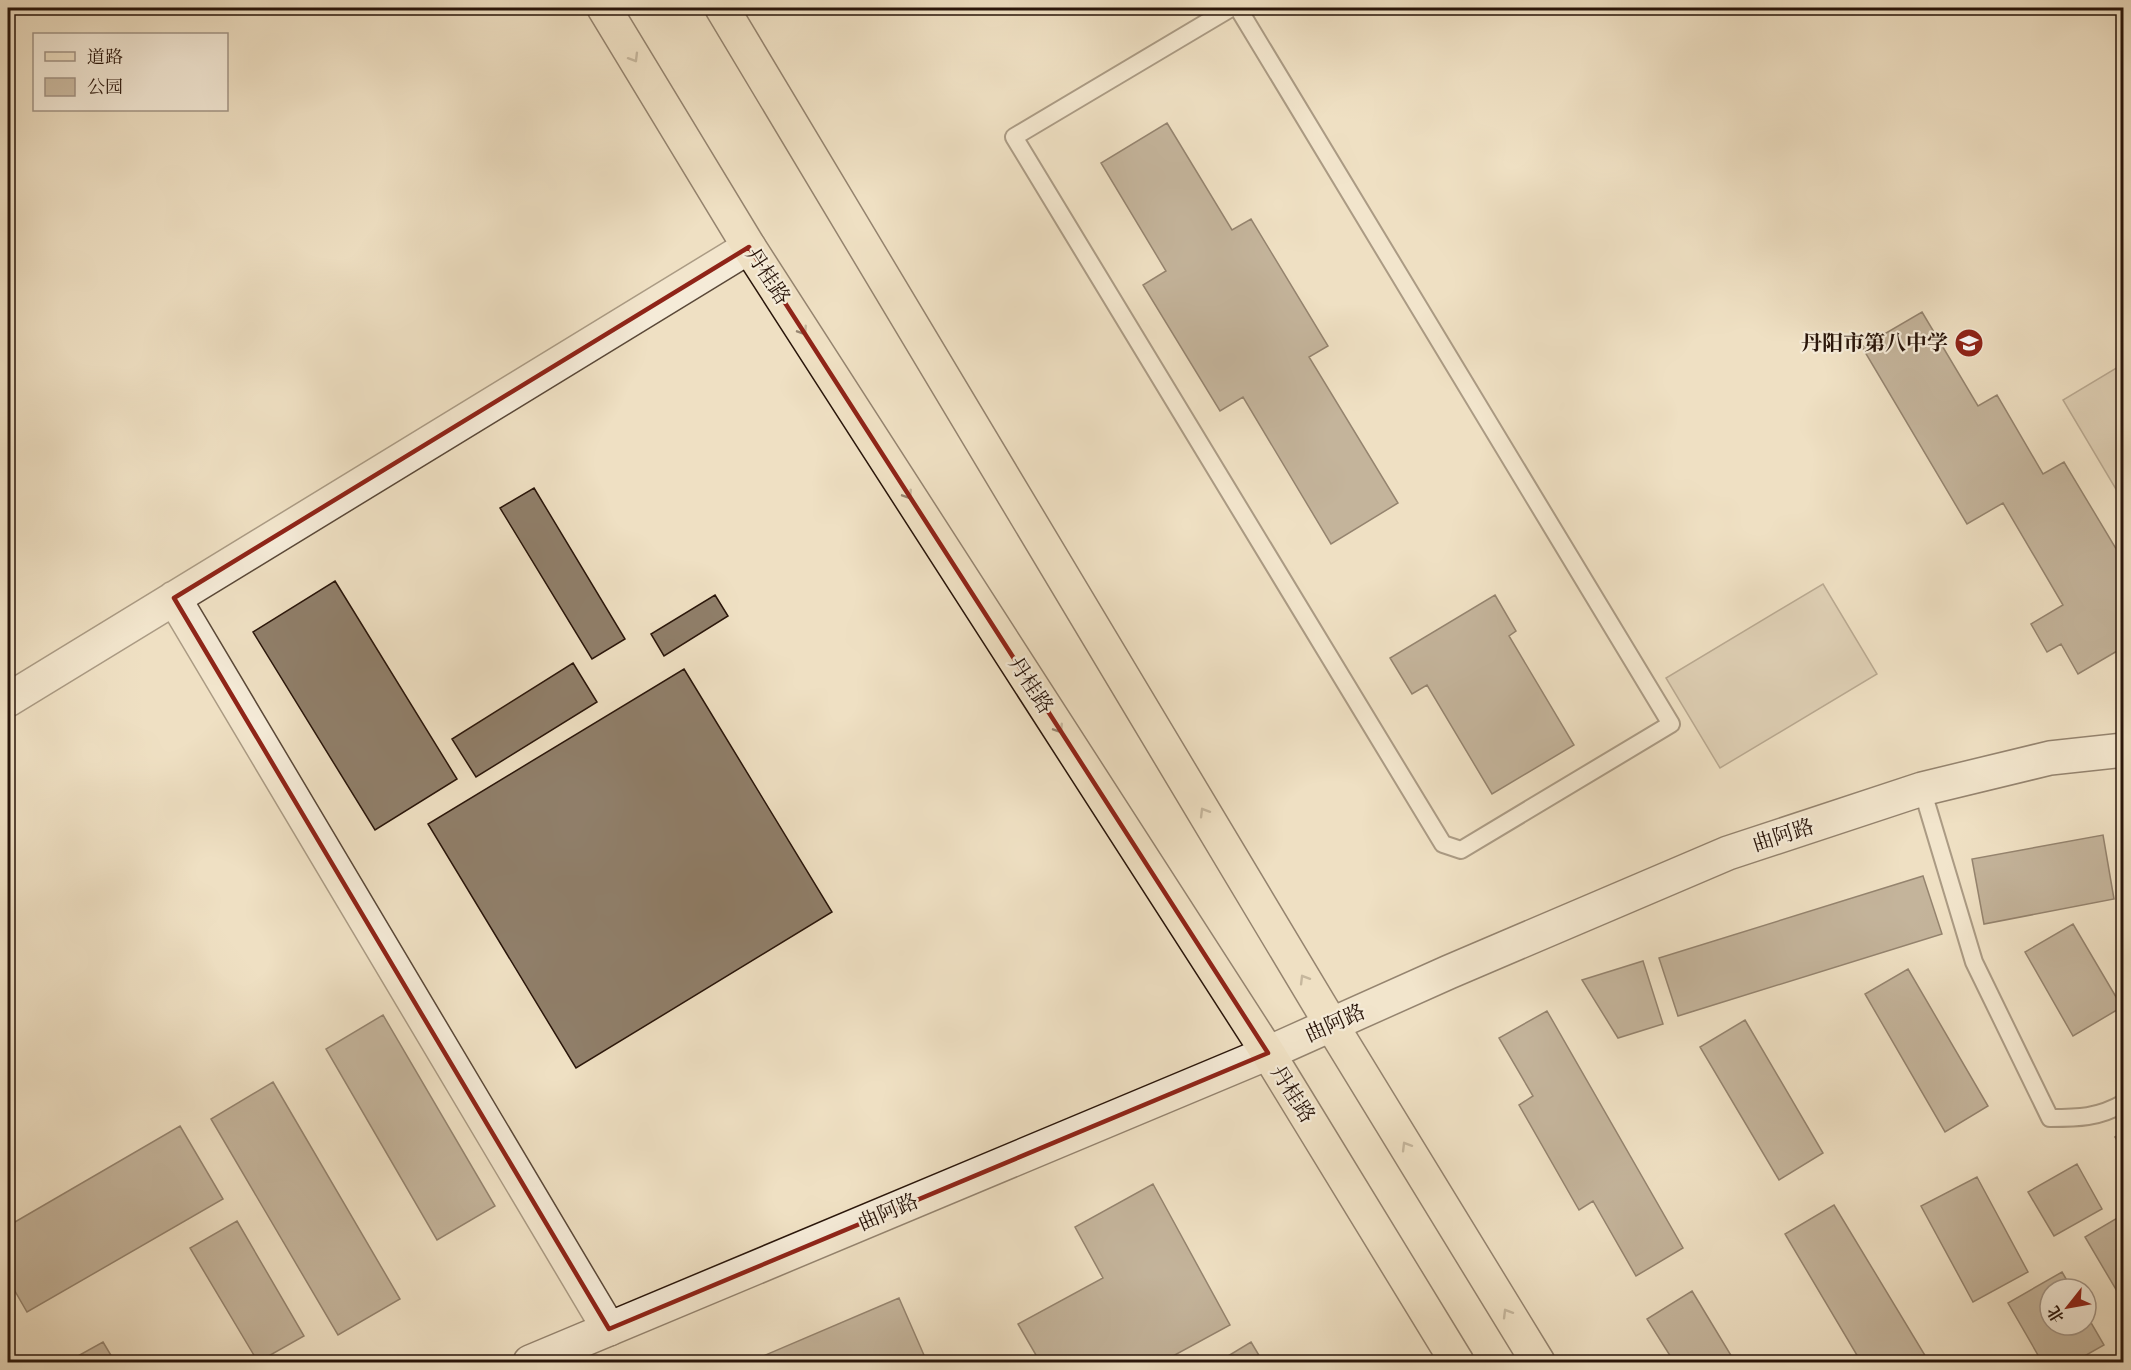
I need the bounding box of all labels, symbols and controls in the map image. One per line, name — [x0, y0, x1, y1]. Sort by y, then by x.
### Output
legend — [33, 33, 228, 111]
text: 道路 — [87, 43, 123, 70]
one-way arrow — [627, 52, 639, 62]
text: 公园 — [87, 73, 123, 100]
street label: 丹桂路 — [738, 241, 799, 311]
one-way arrow — [796, 324, 807, 335]
place label: 丹阳市第八中学 — [1801, 327, 1948, 358]
school or university icon: 丹阳市第八中学 — [1953, 327, 1985, 359]
one-way arrow — [901, 489, 913, 499]
street label: 丹桂路 — [1001, 650, 1062, 720]
one-way arrow — [1052, 723, 1063, 734]
one-way arrow — [1200, 808, 1211, 818]
street label: 曲阿路 — [1748, 810, 1818, 859]
one-way arrow — [1300, 975, 1312, 985]
street label: 曲阿路 — [1300, 996, 1370, 1050]
street label: 丹桂路 — [1264, 1059, 1323, 1129]
one-way arrow — [1401, 1142, 1413, 1152]
street label: 曲阿路 — [853, 1185, 923, 1238]
north arrow — [2038, 1277, 2098, 1337]
text: 北 — [2041, 1302, 2070, 1328]
one-way arrow — [1503, 1309, 1515, 1319]

